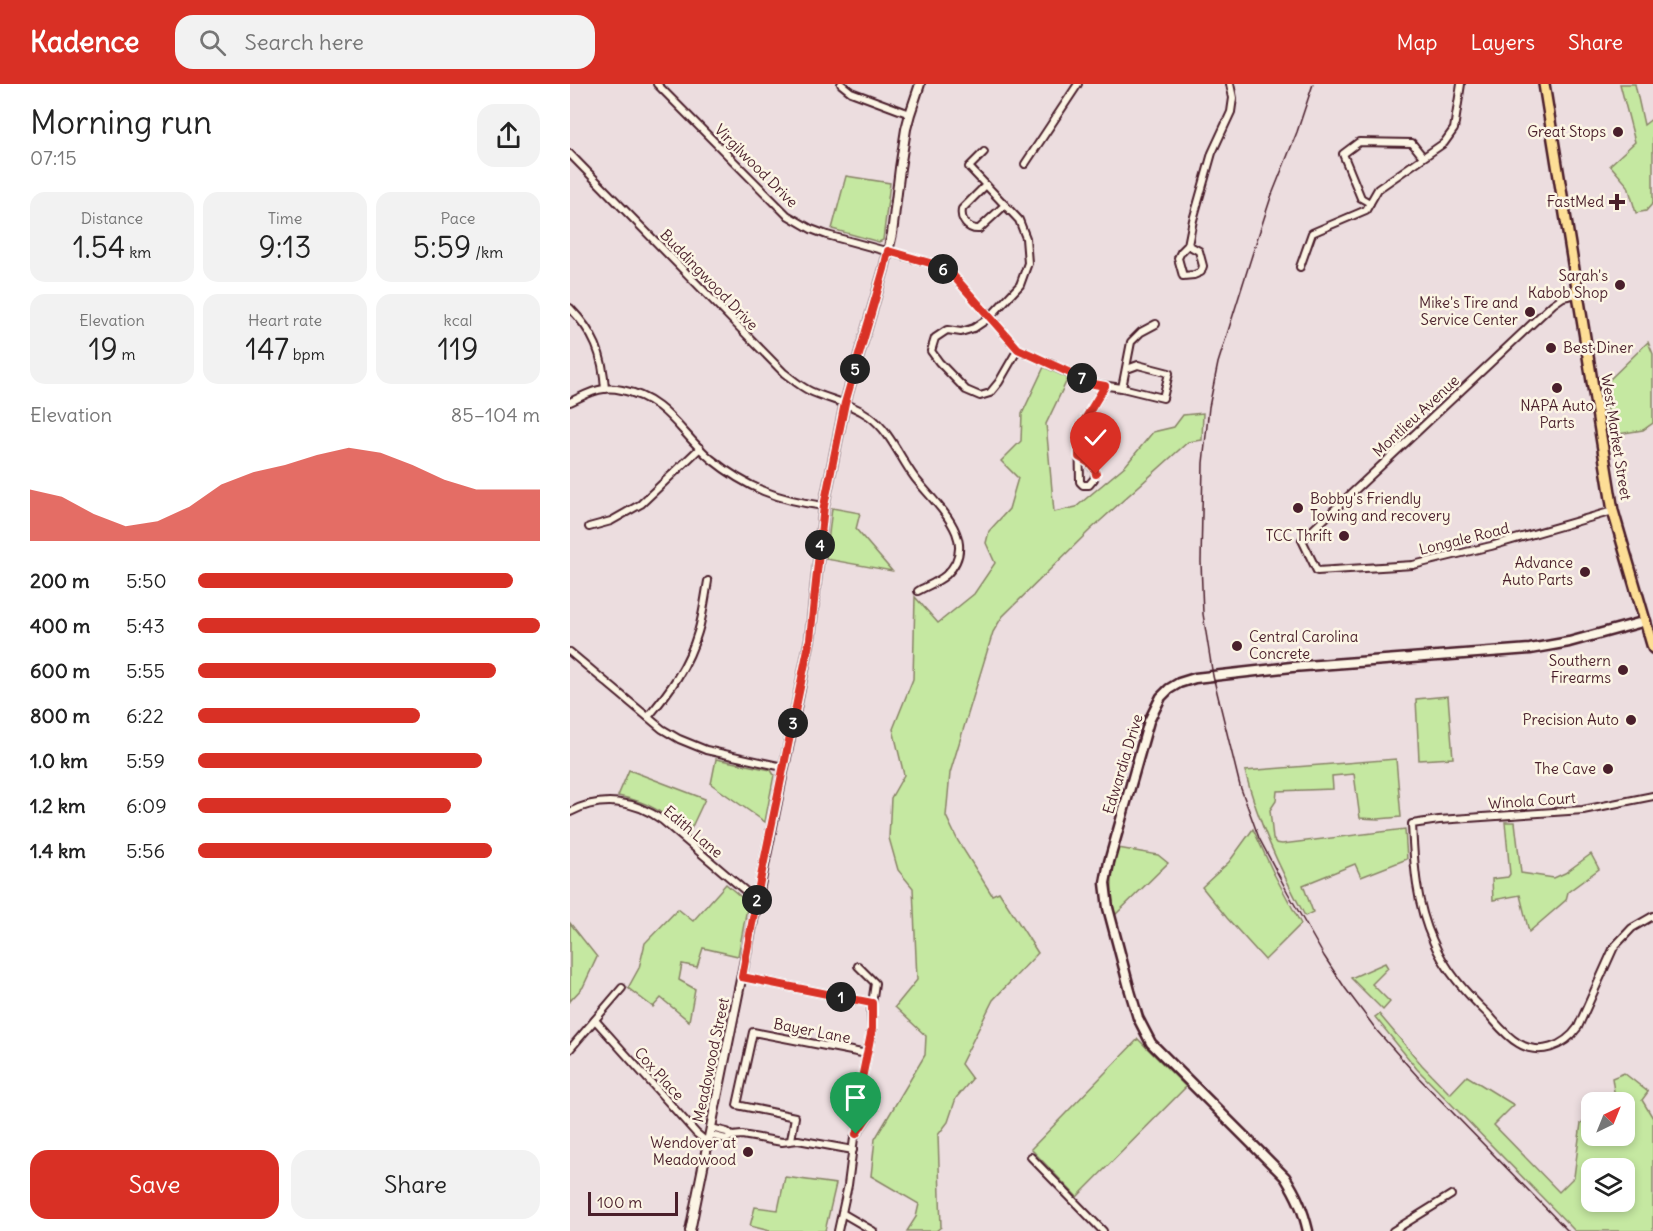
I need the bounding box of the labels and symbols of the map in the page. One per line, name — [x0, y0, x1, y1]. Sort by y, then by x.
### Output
street label: Virgilwood Drive — [711, 120, 802, 211]
place label: Great Stops — [1527, 122, 1606, 141]
marker: Great Stops — [1611, 125, 1625, 139]
place label: FastMed — [1547, 192, 1604, 211]
marker: FastMed — [1608, 193, 1626, 211]
street label: Buddingwood Drive — [656, 225, 762, 334]
pin: 6 — [928, 254, 958, 284]
place label: Sarah's Kabob Shop — [1528, 266, 1608, 302]
marker: Sarah's Kabob Shop — [1613, 278, 1627, 292]
place label: Mike's Tire and Service Center — [1419, 293, 1518, 329]
marker: Mike's Tire and Service Center — [1523, 305, 1537, 319]
place label: Best Diner — [1563, 338, 1633, 357]
marker: Best Diner — [1544, 341, 1558, 355]
pin: 5 — [840, 354, 870, 384]
pin: 7 — [1067, 363, 1097, 393]
street label: Montlieu Avenue — [1368, 371, 1463, 461]
street label: West Market Street — [1597, 372, 1636, 501]
marker: NAPA Auto Parts — [1550, 381, 1564, 395]
place label: NAPA Auto Parts — [1520, 396, 1594, 432]
pin — [1070, 412, 1121, 474]
place label: Bobby's Friendly Towing and recovery — [1310, 489, 1450, 525]
marker: Bobby's Friendly Towing and recovery — [1291, 501, 1305, 515]
street label: Longale Road — [1417, 518, 1511, 559]
place label: TCC Thrift — [1266, 526, 1332, 545]
marker: TCC Thrift — [1337, 529, 1351, 543]
pin: 4 — [805, 530, 835, 560]
place label: Advance Auto Parts — [1502, 553, 1573, 589]
marker: Advance Auto Parts — [1578, 565, 1592, 579]
place label: Central Carolina Concrete — [1249, 627, 1359, 663]
marker: Central Carolina Concrete — [1230, 639, 1244, 653]
place label: Southern Firearms — [1549, 651, 1611, 687]
marker: Southern Firearms — [1616, 663, 1630, 677]
pin: 3 — [778, 708, 808, 738]
place label: Precision Auto — [1522, 710, 1619, 729]
street label: Edwardia Drive — [1098, 712, 1147, 816]
marker: Precision Auto — [1624, 713, 1638, 727]
place label: The Cave — [1534, 759, 1596, 778]
marker: The Cave — [1601, 762, 1615, 776]
street label: Winola Court — [1488, 788, 1576, 813]
street label: Edith Lane — [660, 801, 727, 862]
pin: 2 — [742, 885, 772, 915]
pin: 1 — [826, 982, 856, 1012]
street label: Meadowood Street — [688, 996, 733, 1124]
street label: Bayer Lane — [772, 1014, 852, 1047]
street label: Cox Place — [630, 1043, 688, 1104]
pin — [830, 1072, 881, 1134]
north arrow — [1581, 1092, 1635, 1146]
place label: Wendover at Meadowood — [650, 1133, 736, 1169]
marker: Wendover at Meadowood — [741, 1145, 755, 1159]
scale bar — [588, 1189, 678, 1216]

